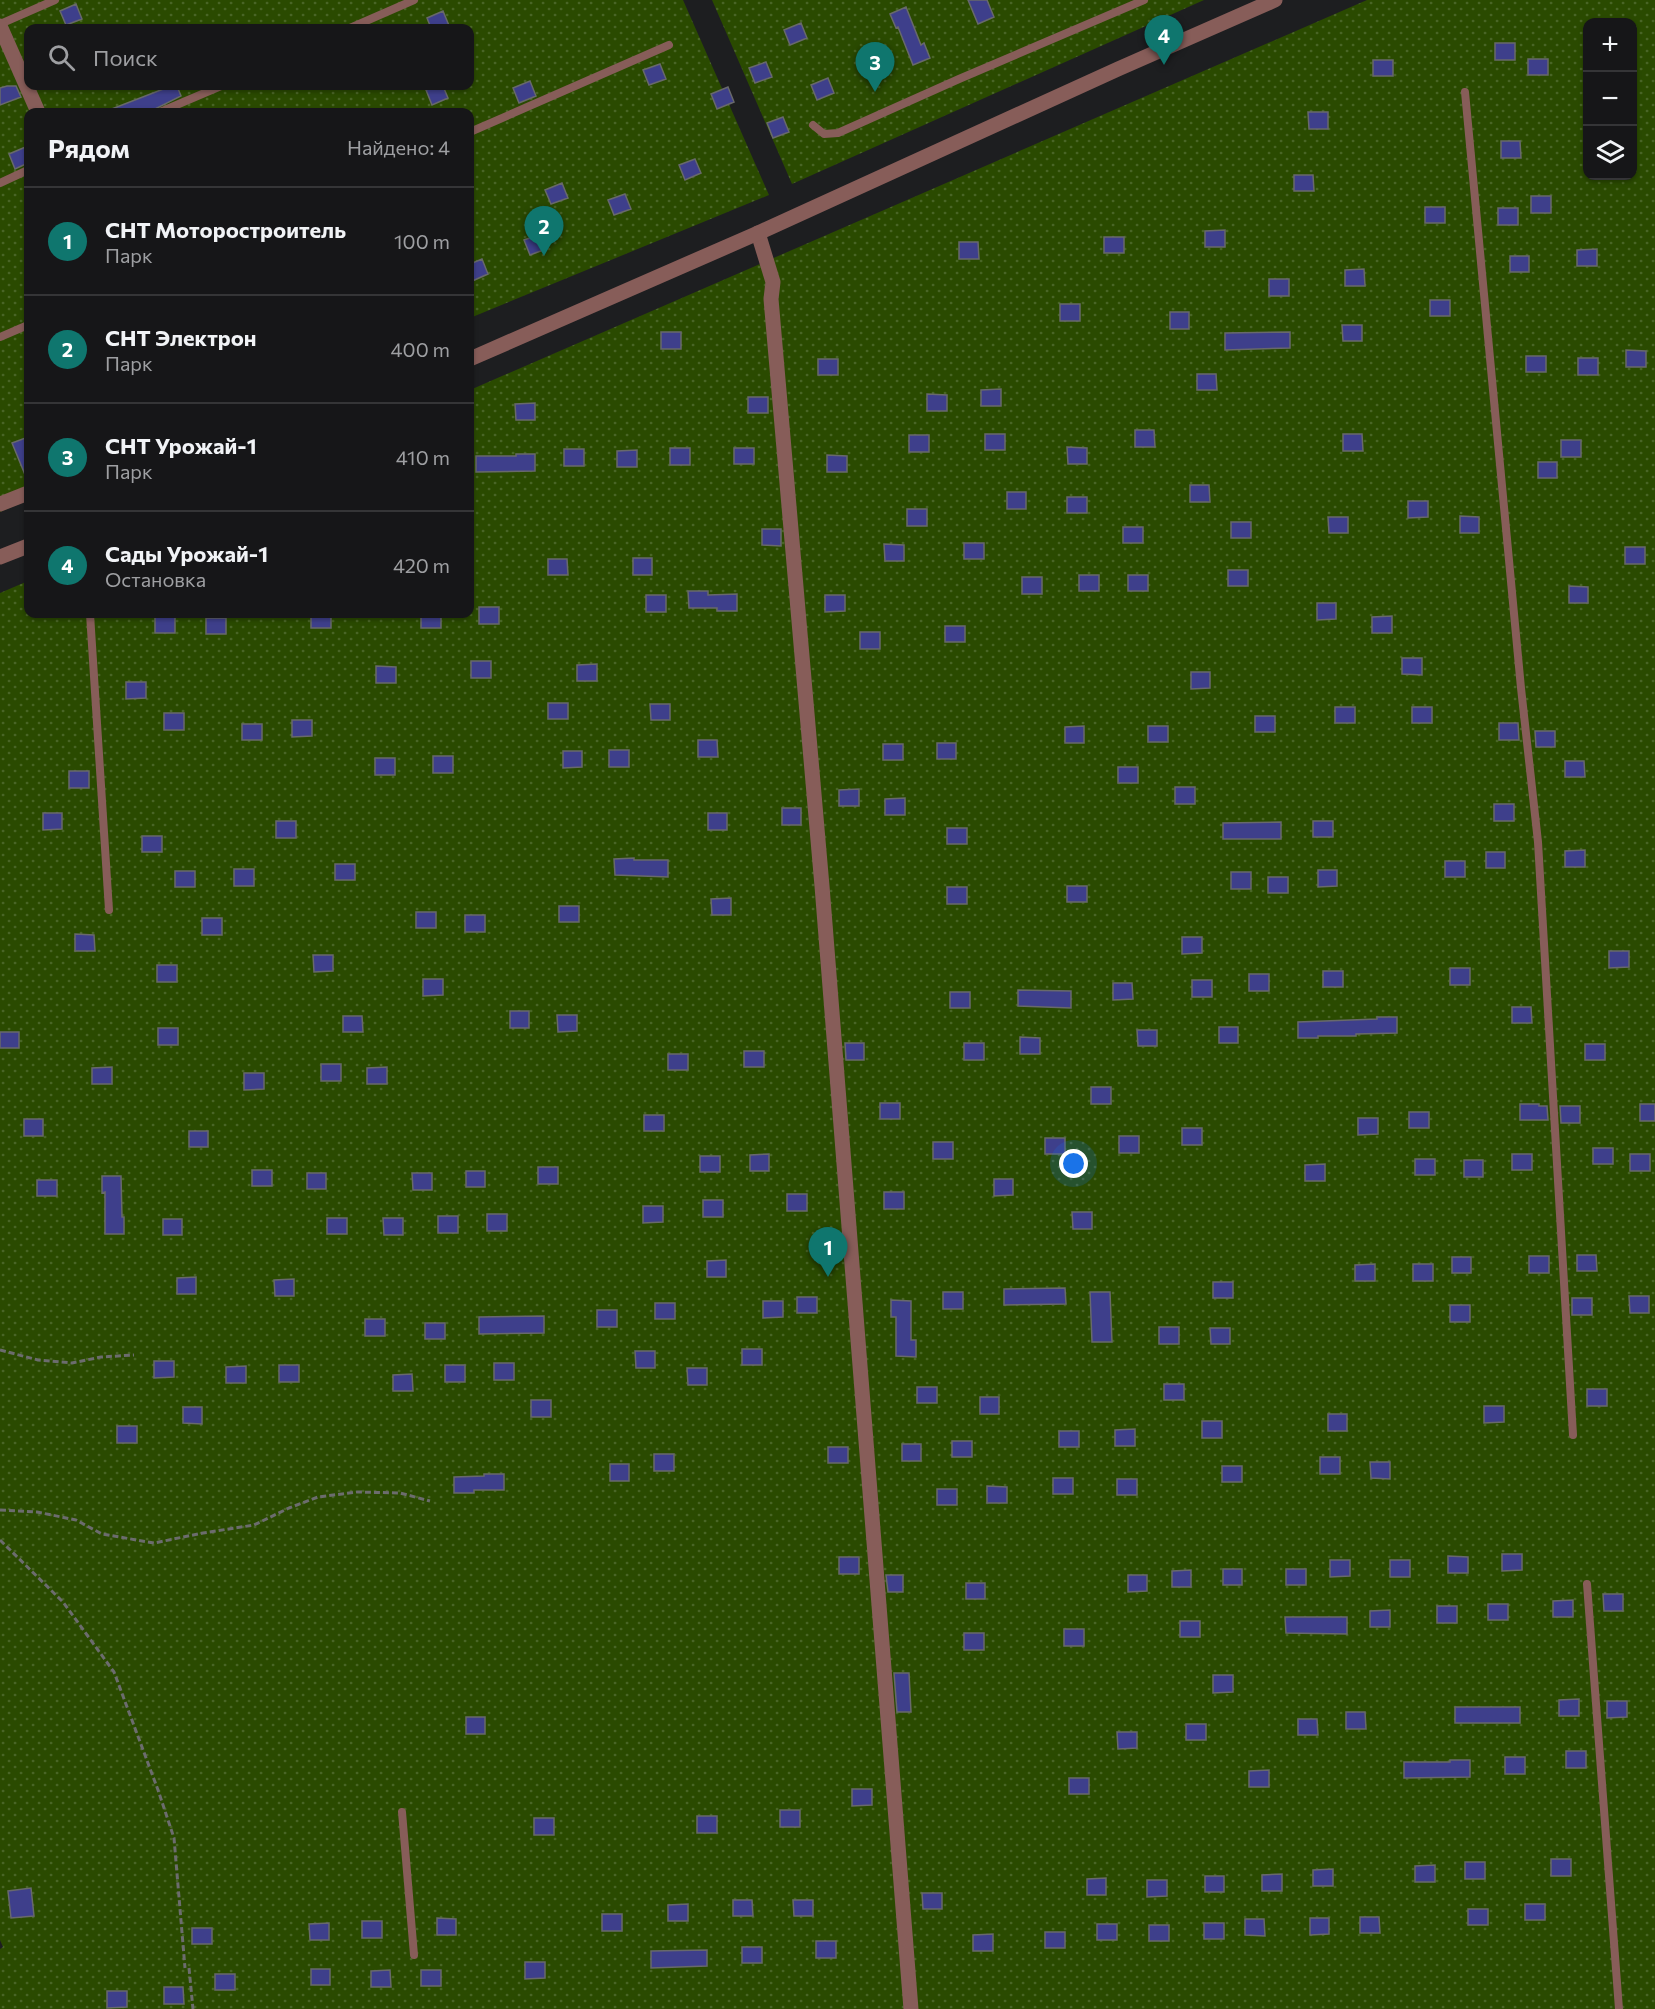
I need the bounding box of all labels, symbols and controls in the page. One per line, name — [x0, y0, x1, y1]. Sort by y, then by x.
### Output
pin: 4 — [1144, 16, 1184, 65]
map controls — [1583, 18, 1637, 180]
button: + — [1583, 18, 1637, 72]
search box — [24, 24, 474, 90]
icon: search — [45, 41, 78, 74]
pin: 3 — [856, 42, 894, 92]
text: Поиск — [93, 44, 158, 71]
button: − — [1583, 72, 1637, 126]
button: layers — [1583, 126, 1637, 180]
text: Рядом — [48, 132, 130, 163]
text: Найдено: 4 — [347, 135, 450, 159]
pin: 2 — [524, 206, 564, 256]
text: СНТ Моторостроитель — [105, 216, 346, 243]
text: 1 — [63, 229, 72, 253]
text: 100 m — [394, 229, 450, 253]
text: Парк — [105, 243, 153, 267]
text: СНТ Электрон — [105, 324, 257, 351]
text: 2 — [62, 337, 73, 361]
text: 400 m — [391, 337, 450, 361]
text: Парк — [105, 351, 153, 375]
text: СНТ Урожай-1 — [105, 432, 257, 459]
text: 3 — [62, 445, 73, 469]
text: 410 m — [396, 445, 450, 469]
text: Парк — [105, 459, 153, 483]
text: Сады Урожай-1 — [105, 540, 268, 567]
text: 4 — [61, 553, 74, 577]
text: 420 m — [393, 553, 450, 577]
text: Остановка — [105, 567, 206, 591]
your location — [1059, 1149, 1088, 1178]
pin: 1 — [808, 1228, 848, 1277]

